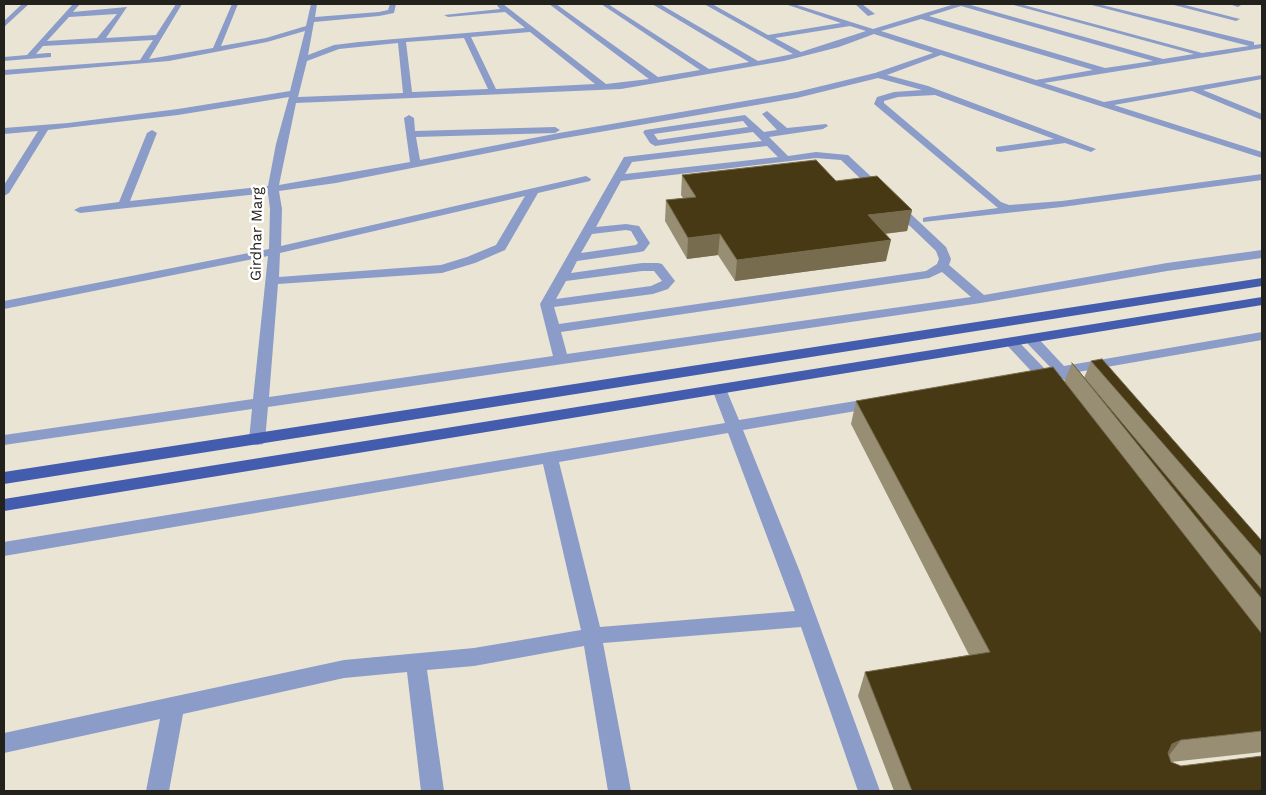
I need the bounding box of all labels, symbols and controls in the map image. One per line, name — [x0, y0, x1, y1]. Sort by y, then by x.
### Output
street label: Girdhar Marg — [247, 187, 267, 281]

